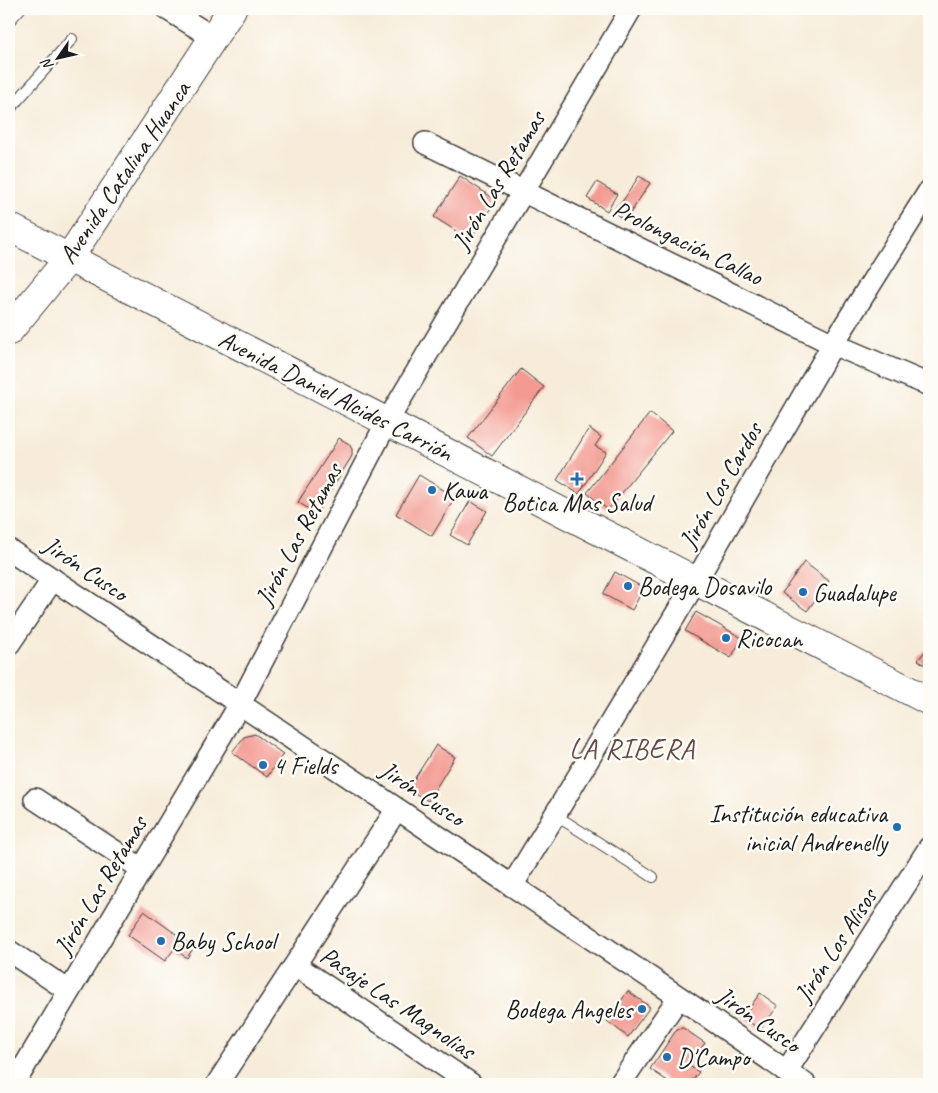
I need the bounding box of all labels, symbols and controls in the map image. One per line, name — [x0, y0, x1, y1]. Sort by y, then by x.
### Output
north arrow — [32, 32, 82, 82]
text: N — [37, 55, 57, 73]
street label: Avenida Catalina Huanca — [52, 73, 199, 270]
street label: Jirón Las Retamas — [444, 103, 554, 257]
street label: Prolongación Callao — [608, 193, 769, 293]
street label: Avenida Daniel Alcides Carrión — [213, 323, 459, 469]
street label: Jirón Los Cardos — [672, 415, 771, 555]
street label: Jirón Las Retamas — [248, 456, 351, 612]
marker: Botica Mas Salud — [571, 473, 583, 485]
place label: Kawa — [442, 475, 489, 507]
marker: Kawa — [426, 484, 438, 496]
place label: Botica Mas Salud — [503, 487, 656, 519]
street label: Jirón Cusco — [36, 528, 136, 610]
place label: Bodega Dosavilo — [638, 571, 772, 603]
place label: Guadalupe — [813, 577, 897, 609]
marker: Bodega Dosavilo — [622, 580, 634, 592]
marker: Guadalupe — [797, 586, 809, 598]
place label: Ricocan — [736, 623, 804, 655]
marker: Ricocan — [720, 632, 732, 644]
district label: LA RIBERA — [569, 731, 696, 766]
place label: 4 Fields — [273, 750, 340, 782]
street label: Jirón Cusco — [373, 753, 473, 835]
marker: 4 Fields — [257, 759, 269, 771]
place label: Institución educativa inicial Andrenelly — [709, 798, 889, 859]
street label: Jirón Las Retamas — [46, 808, 156, 962]
marker: Institución educativa inicial Andrenelly — [891, 821, 903, 833]
street label: Jirón Los Alisos — [787, 881, 886, 1009]
place label: Baby School — [171, 926, 280, 958]
marker: Baby School — [155, 935, 167, 947]
street label: Pasaje Las Magnolias — [314, 939, 483, 1068]
street label: Jirón Cusco — [709, 979, 809, 1062]
place label: Bodega Angeles — [505, 994, 634, 1026]
marker: Bodega Angeles — [636, 1003, 648, 1015]
place label: D'Campo — [677, 1042, 753, 1074]
marker: D'Campo — [661, 1051, 673, 1063]

